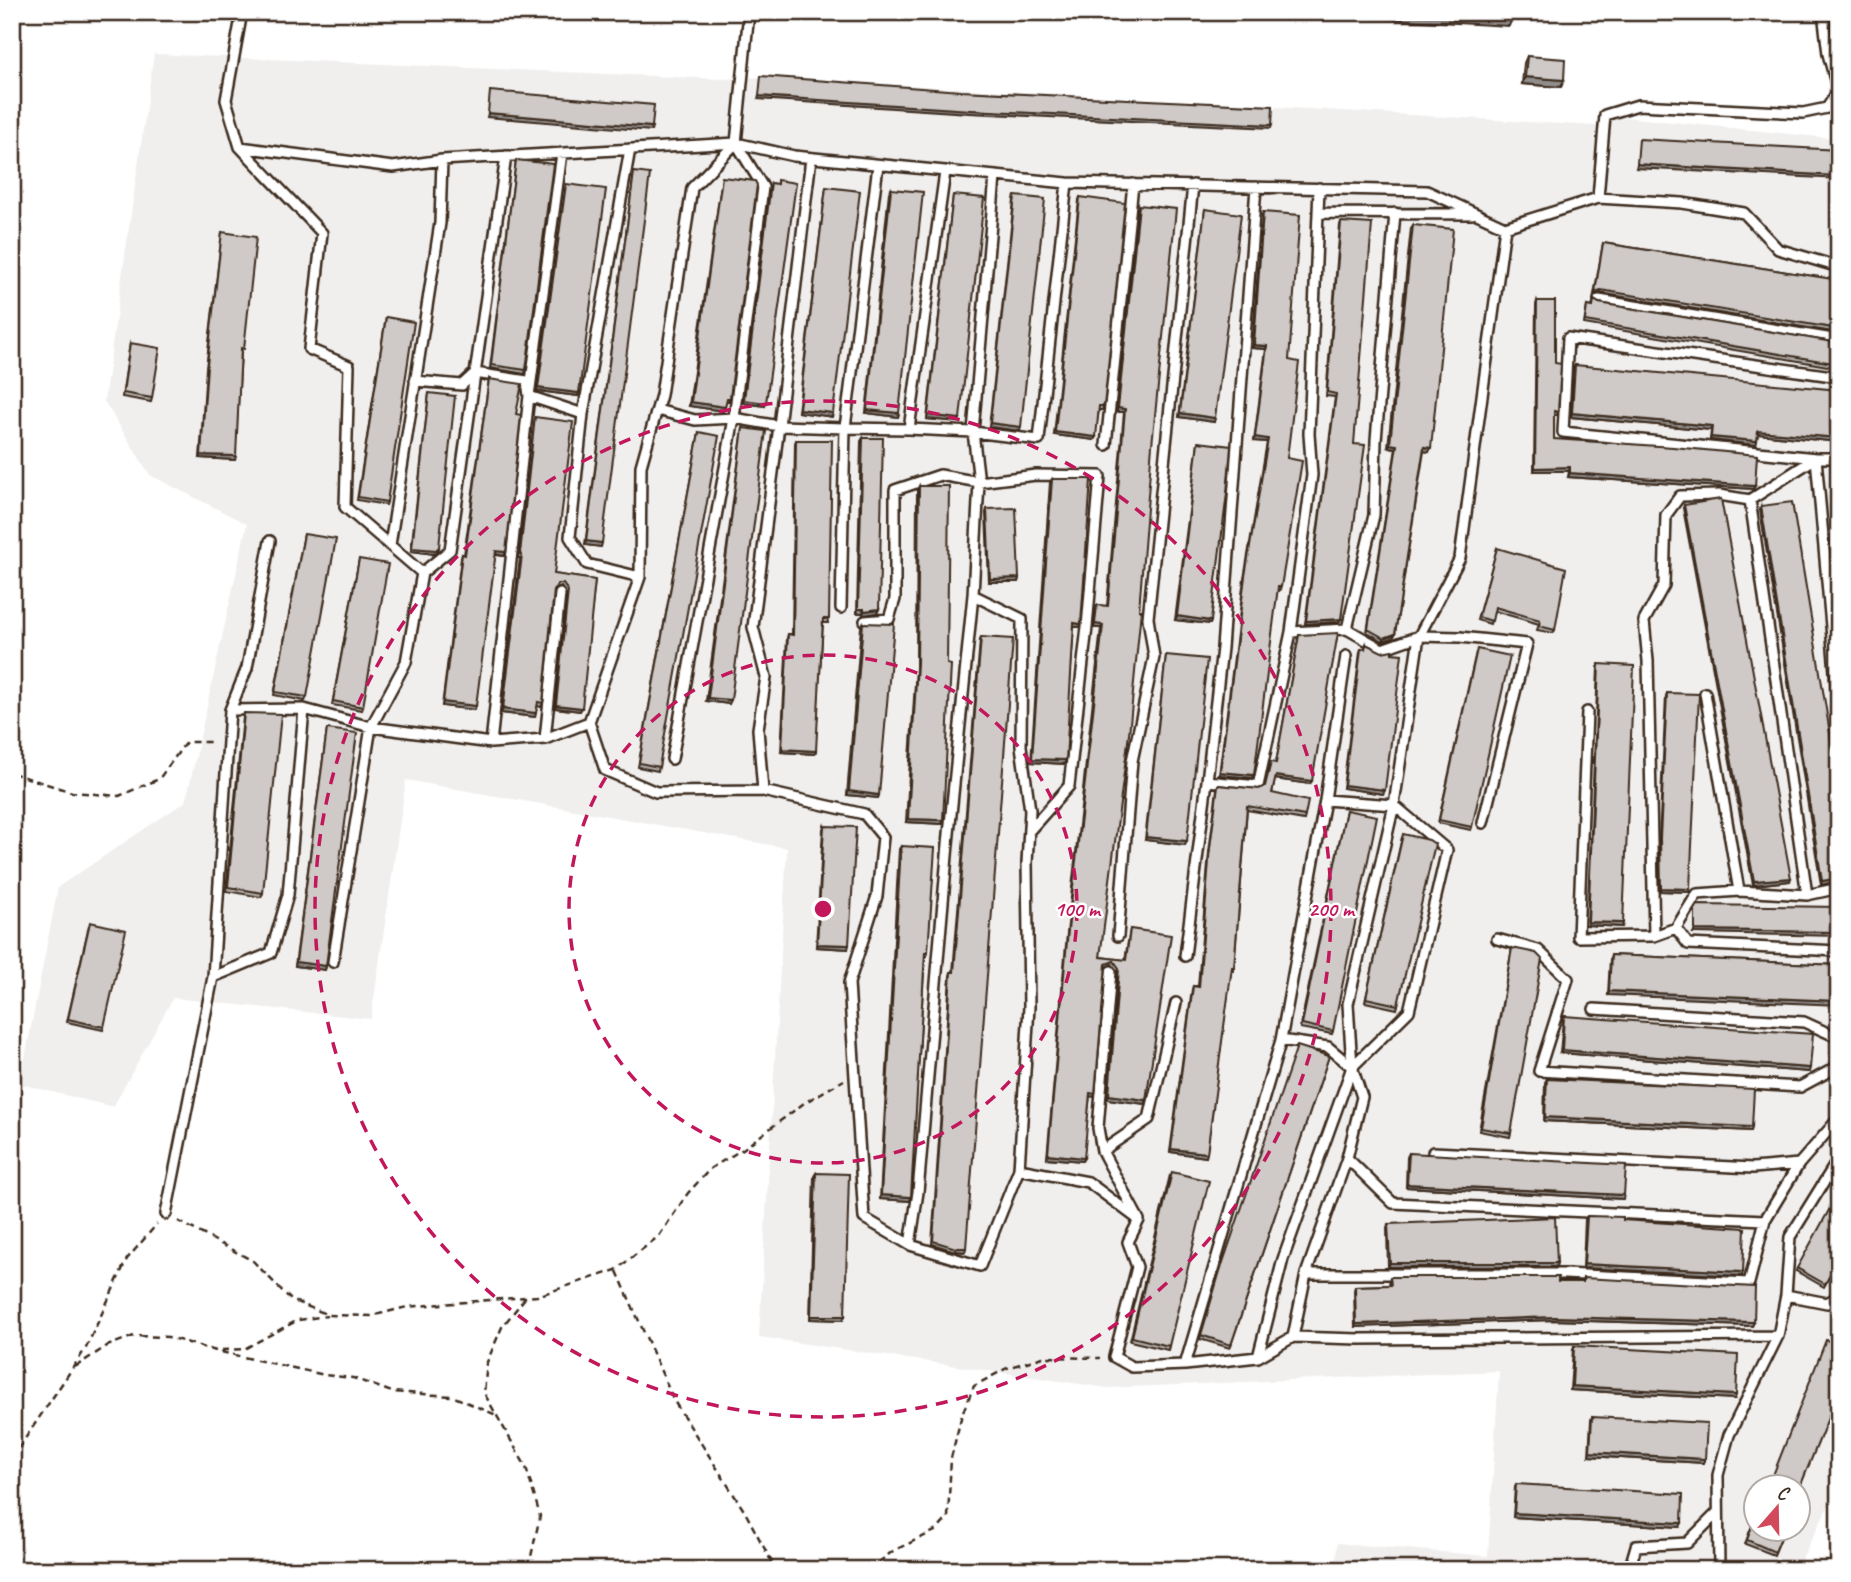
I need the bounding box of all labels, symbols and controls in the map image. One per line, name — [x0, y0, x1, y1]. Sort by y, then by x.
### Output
text: 100 m — [1054, 896, 1102, 922]
text: 200 m — [1308, 896, 1356, 922]
centre of rings — [811, 897, 835, 921]
north arrow — [1742, 1474, 1812, 1544]
text: С — [1774, 1480, 1793, 1507]

